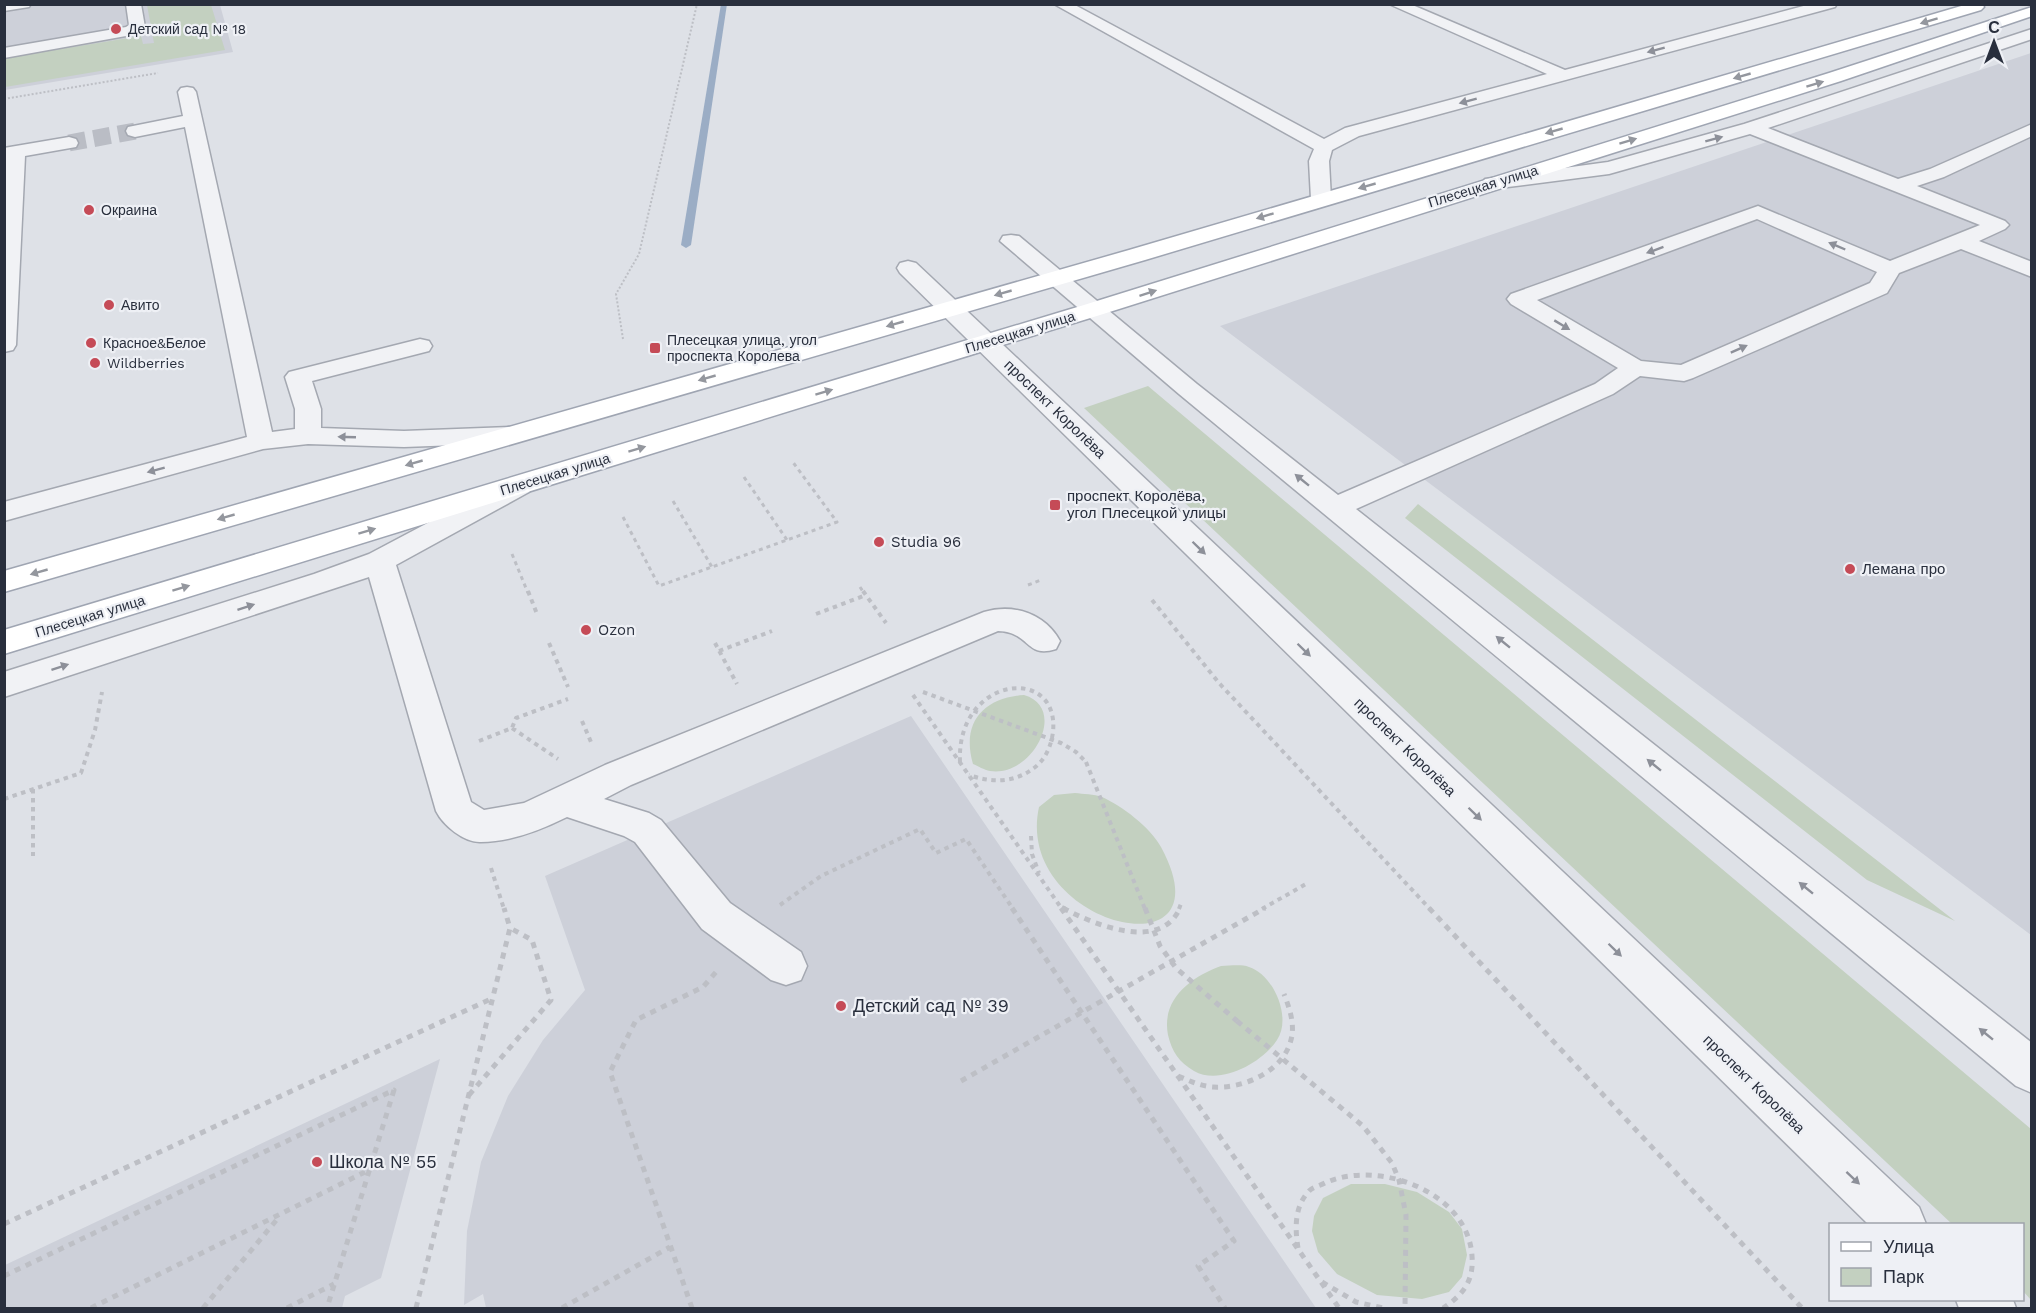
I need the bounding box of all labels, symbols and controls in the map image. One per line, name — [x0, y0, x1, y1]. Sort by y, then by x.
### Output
north arrow — [1964, 12, 2024, 72]
one-way arrow — [1920, 17, 1938, 26]
text: С — [1988, 18, 2000, 37]
place label: Детский сад № 18 — [128, 21, 246, 37]
marker: Детский сад № 18 — [109, 22, 123, 36]
one-way arrow — [1647, 46, 1665, 55]
one-way arrow — [1733, 72, 1751, 81]
one-way arrow — [1806, 78, 1824, 88]
one-way arrow — [1459, 97, 1477, 106]
one-way arrow — [1545, 127, 1563, 136]
one-way arrow — [1705, 133, 1723, 143]
one-way arrow — [1619, 136, 1637, 145]
street label: Плесецкая улица — [1426, 162, 1540, 210]
one-way arrow — [1358, 182, 1376, 191]
place label: Окраина — [101, 202, 157, 218]
marker: Окраина — [82, 203, 96, 217]
one-way arrow — [1256, 212, 1274, 221]
one-way arrow — [1827, 241, 1845, 251]
one-way arrow — [1646, 245, 1664, 255]
one-way arrow — [1139, 287, 1157, 297]
one-way arrow — [994, 289, 1012, 298]
place label: Авито — [121, 297, 160, 313]
marker: Авито — [102, 298, 116, 312]
street label: Плесецкая улица — [963, 308, 1077, 356]
one-way arrow — [1554, 319, 1570, 330]
one-way arrow — [886, 320, 904, 329]
place label: Плесецкая улица, угол проспекта Королева — [667, 332, 817, 364]
place label: Красное&Белое — [103, 335, 206, 351]
marker: Красное&Белое — [84, 336, 98, 350]
marker: Плесецкая улица, угол проспекта Королева — [648, 341, 662, 355]
one-way arrow — [1731, 344, 1749, 354]
place label: Wildberries — [107, 355, 185, 371]
marker: Wildberries — [88, 356, 102, 370]
street label: проспект Королёва — [1000, 356, 1110, 463]
one-way arrow — [698, 374, 716, 383]
one-way arrow — [815, 387, 833, 396]
one-way arrow — [337, 433, 356, 442]
one-way arrow — [628, 444, 646, 453]
street label: Плесецкая улица — [498, 450, 612, 498]
one-way arrow — [405, 459, 423, 468]
one-way arrow — [147, 466, 165, 475]
one-way arrow — [1294, 474, 1310, 487]
place label: проспект Королёва, угол Плесецкой улицы — [1067, 487, 1226, 522]
marker: проспект Королёва, угол Плесецкой улицы — [1048, 498, 1062, 512]
one-way arrow — [217, 513, 235, 522]
one-way arrow — [359, 526, 377, 535]
place label: Studia 96 — [891, 533, 961, 551]
marker: Studia 96 — [872, 535, 886, 549]
one-way arrow — [1192, 541, 1207, 555]
place label: Лемана про — [1862, 560, 1945, 578]
marker: Лемана про — [1843, 562, 1857, 576]
one-way arrow — [30, 568, 48, 577]
one-way arrow — [172, 583, 190, 592]
street label: Плесецкая улица — [33, 592, 147, 640]
one-way arrow — [237, 602, 255, 612]
place label: Ozon — [598, 621, 635, 639]
marker: Ozon — [579, 623, 593, 637]
one-way arrow — [1495, 637, 1510, 649]
one-way arrow — [1297, 642, 1311, 656]
one-way arrow — [51, 662, 69, 671]
street label: проспект Королёва — [1350, 694, 1460, 801]
one-way arrow — [1646, 759, 1662, 772]
one-way arrow — [1467, 807, 1481, 821]
one-way arrow — [1798, 882, 1813, 895]
one-way arrow — [1608, 942, 1622, 956]
place label: Детский сад № 39 — [853, 995, 1009, 1016]
marker: Детский сад № 39 — [834, 999, 848, 1013]
one-way arrow — [1979, 1028, 1994, 1041]
street label: проспект Королёва — [1699, 1031, 1809, 1138]
place label: Школа № 55 — [329, 1151, 437, 1172]
marker: Школа № 55 — [310, 1155, 324, 1169]
one-way arrow — [1846, 1171, 1860, 1185]
legend — [1829, 1223, 2024, 1301]
text: Улица — [1883, 1236, 1935, 1257]
text: Парк — [1883, 1266, 1924, 1287]

